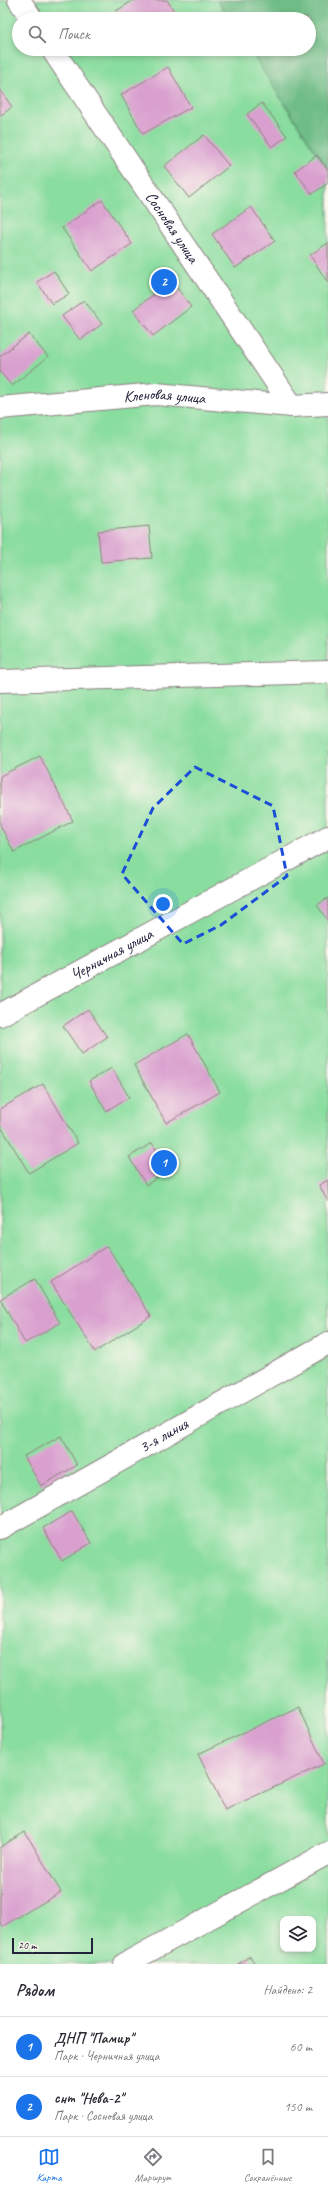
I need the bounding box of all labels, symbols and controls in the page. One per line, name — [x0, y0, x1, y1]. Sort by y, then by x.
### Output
search box — [12, 12, 316, 56]
icon: search — [26, 23, 48, 45]
text: Поиск — [58, 25, 90, 44]
street label: Сосновая улица — [141, 188, 204, 268]
pin: 2 — [151, 267, 177, 297]
street label: Кленовая улица — [123, 384, 207, 408]
your location — [153, 894, 173, 914]
street label: Черничная улица — [67, 924, 157, 985]
pin: 1 — [151, 1148, 177, 1178]
street label: 3-я линия — [136, 1413, 193, 1457]
map controls — [280, 1916, 316, 1952]
button: layers — [280, 1916, 316, 1952]
scale bar — [12, 1936, 93, 1955]
text: 20 m — [18, 1938, 37, 1952]
text: Рядом — [16, 1980, 54, 2001]
text: Найдено: 2 — [264, 1982, 312, 1998]
text: ДНП "Памир" — [54, 2029, 133, 2048]
text: 1 — [26, 2039, 32, 2055]
text: 60 m — [290, 2039, 312, 2055]
text: Парк · Черничная улица — [54, 2048, 159, 2064]
text: снт "Нева-2" — [54, 2089, 123, 2108]
text: 2 — [26, 2099, 32, 2115]
text: 150 m — [284, 2099, 312, 2115]
text: Парк · Сосновая улица — [54, 2108, 152, 2124]
tab: Карта — [36, 2146, 62, 2184]
tab: Маршрут — [135, 2146, 171, 2184]
tab: Сохранённые — [244, 2146, 292, 2184]

